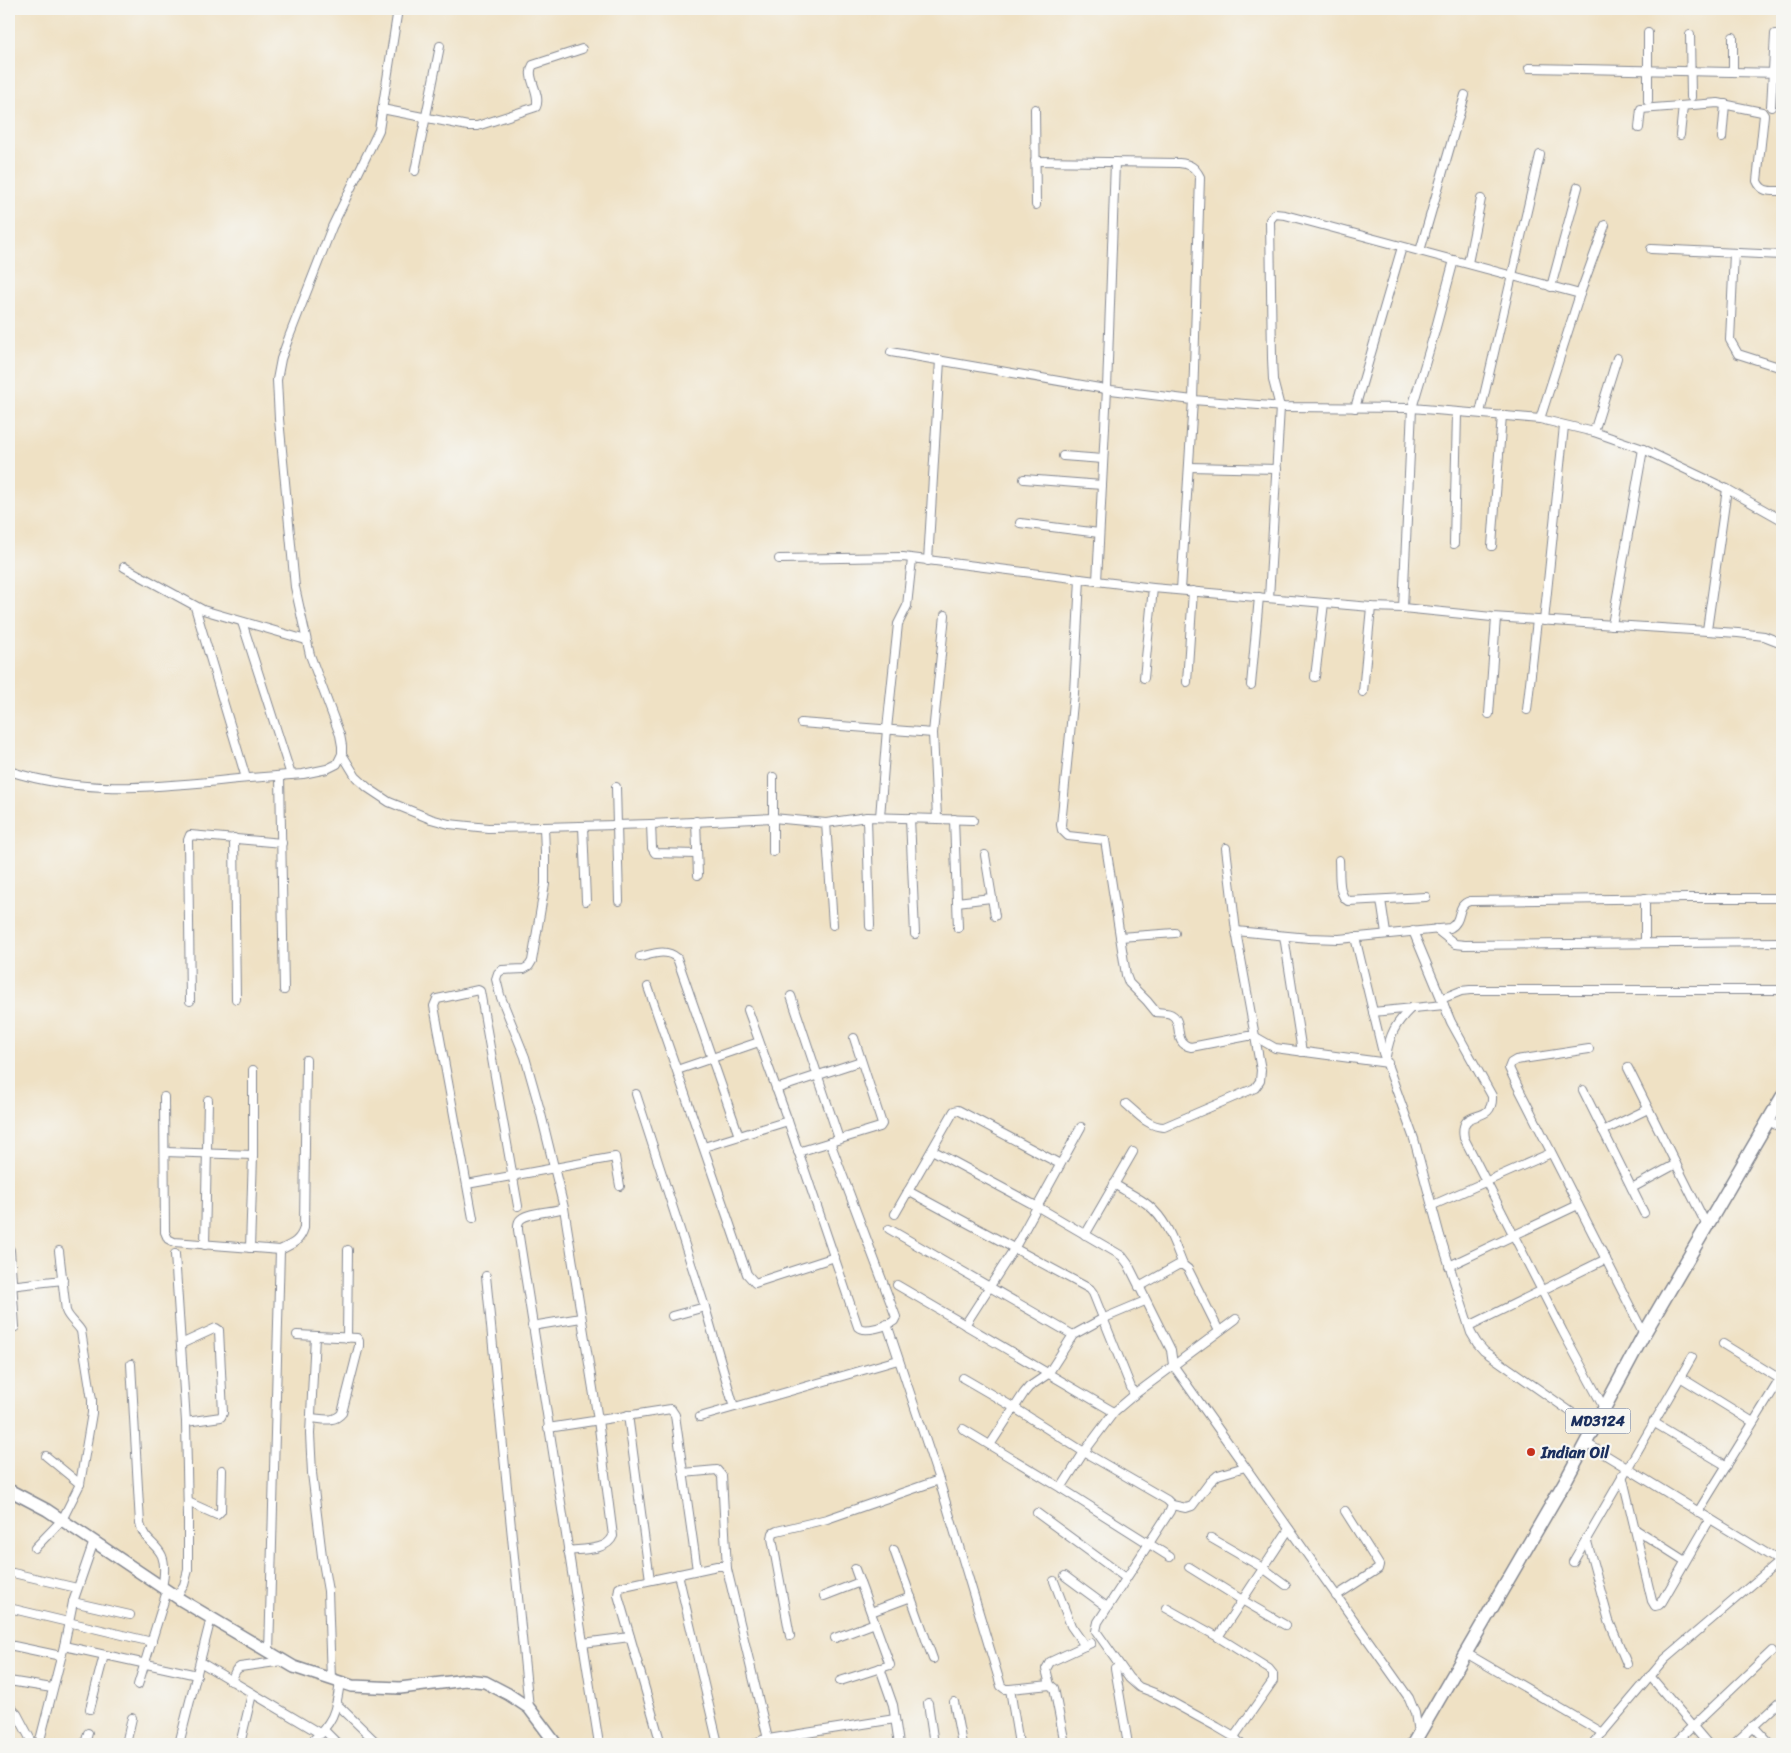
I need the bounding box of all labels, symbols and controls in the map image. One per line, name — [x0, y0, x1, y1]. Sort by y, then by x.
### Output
road number: MD3124 — [1566, 1408, 1630, 1434]
place label: Indian Oil — [1540, 1438, 1610, 1467]
marker: Indian Oil — [1525, 1446, 1537, 1458]

